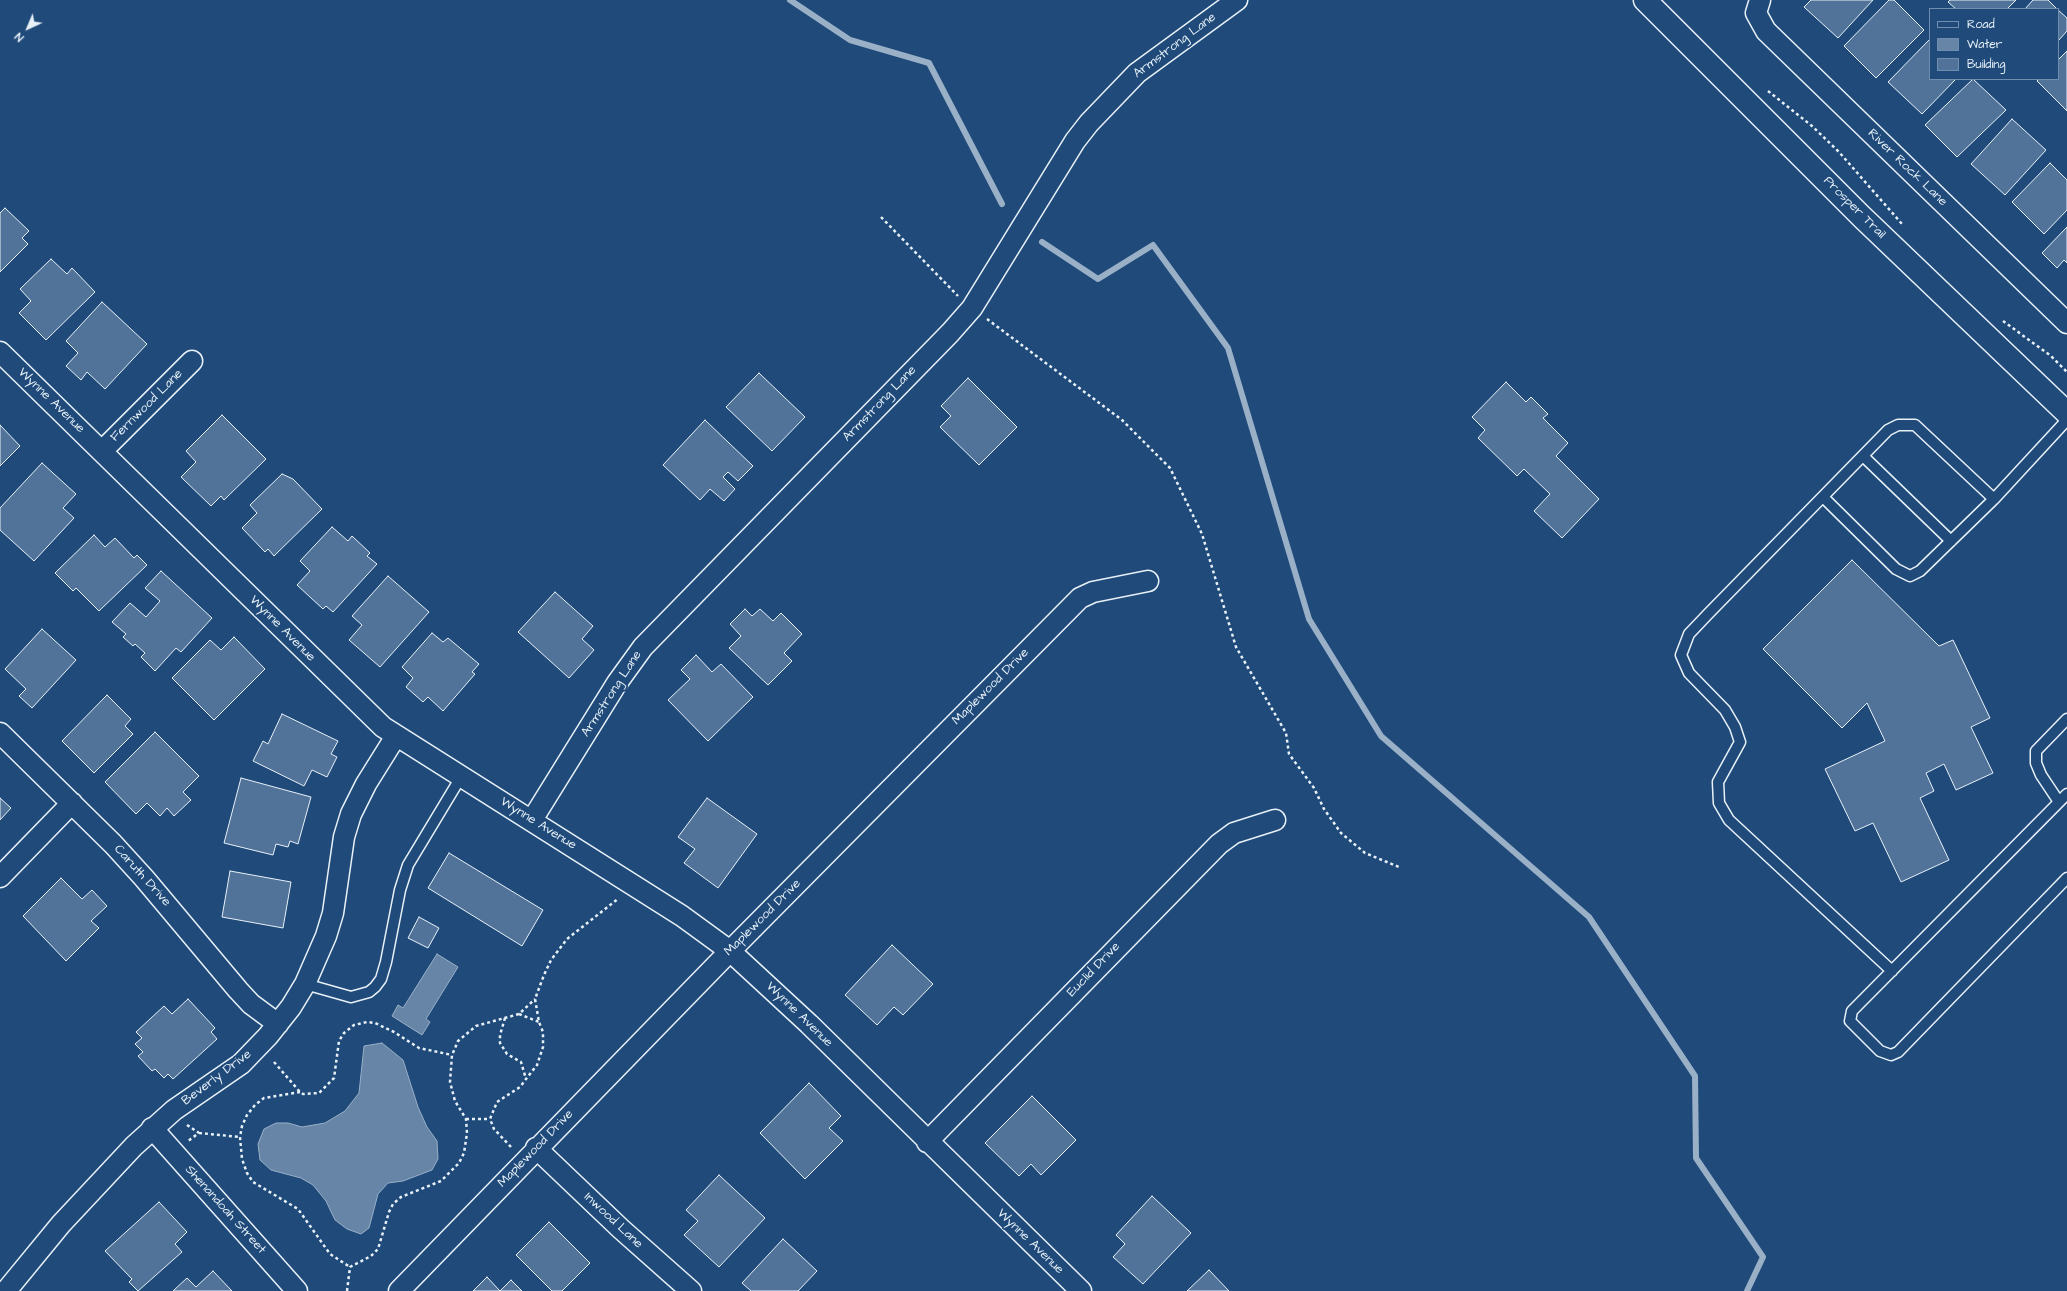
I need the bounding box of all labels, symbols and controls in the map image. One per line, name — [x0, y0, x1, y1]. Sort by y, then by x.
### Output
north arrow — [8, 8, 48, 48]
legend — [1929, 8, 2059, 80]
street label: Armstrong Lane — [1131, 10, 1219, 82]
text: Road — [1967, 16, 1995, 33]
text: N — [12, 29, 27, 45]
text: Water — [1967, 36, 2002, 53]
text: Building — [1967, 56, 2005, 73]
street label: River Rock Lane — [1864, 126, 1950, 210]
street label: Prosper Trail — [1820, 174, 1888, 242]
street label: Armstrong Lane — [840, 363, 920, 445]
street label: Wynne Avenue — [14, 365, 88, 437]
street label: Fernwood Lane — [108, 367, 186, 445]
street label: Wynne Avenue — [246, 593, 318, 665]
street label: Maplewood Drive — [949, 645, 1033, 729]
street label: Armstrong Lane — [578, 648, 646, 740]
street label: Wynne Avenue — [497, 794, 579, 854]
street label: Caruth Drive — [110, 842, 174, 910]
street label: Maplewood Drive — [721, 876, 805, 960]
street label: Euclid Drive — [1064, 939, 1124, 1001]
street label: Wynne Avenue — [762, 979, 836, 1051]
street label: Beverly Drive — [179, 1047, 255, 1109]
street label: Maplewood Drive — [495, 1107, 577, 1191]
street label: Shenandoah Street — [181, 1163, 269, 1257]
street label: Inwood Lane — [580, 1190, 646, 1252]
street label: Wynne Avenue — [993, 1206, 1067, 1278]

